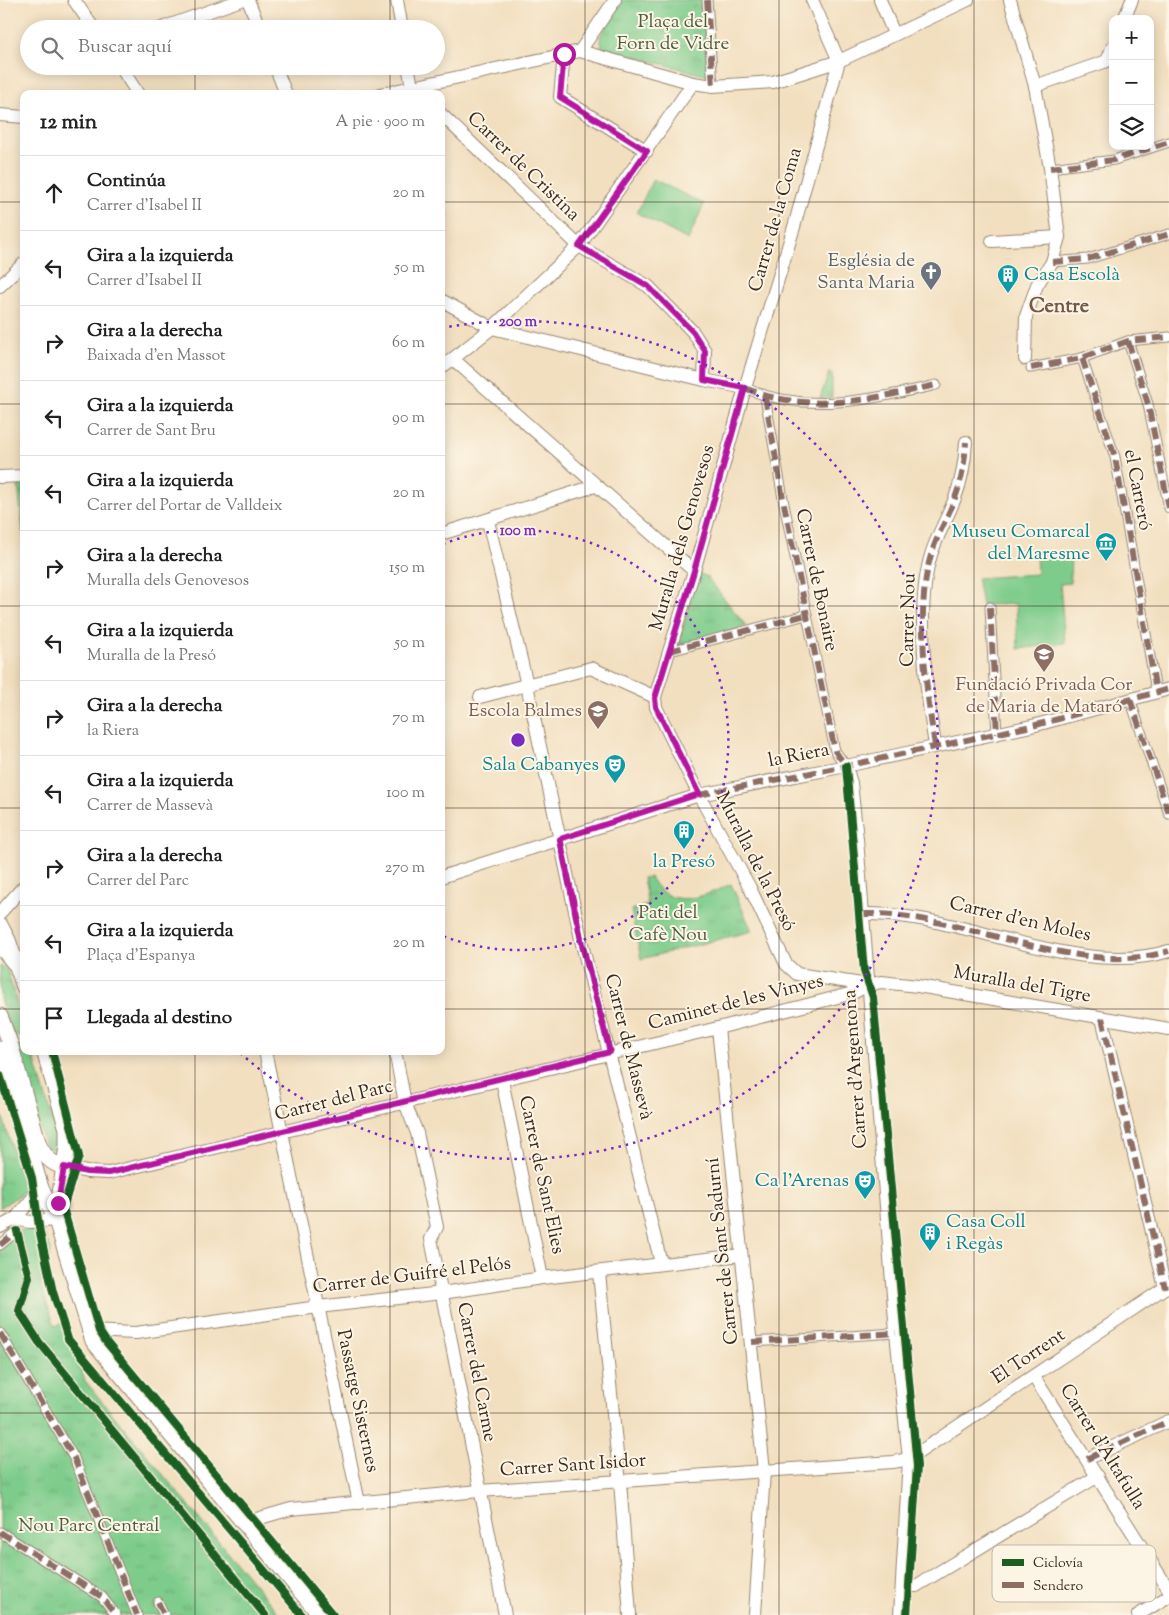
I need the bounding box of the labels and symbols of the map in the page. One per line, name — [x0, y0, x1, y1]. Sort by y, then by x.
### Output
park label: Plaça del Forn de Vidre — [617, 9, 729, 58]
route start — [553, 43, 576, 66]
street label: Carrer de Cristina — [460, 106, 586, 228]
street label: Carrer de la Coma — [742, 144, 810, 295]
place label: Església de Santa Maria — [817, 248, 915, 297]
church icon: Església de Santa Maria — [919, 260, 943, 291]
place label: Casa Escolà — [1024, 262, 1120, 289]
building icon: Casa Escolà — [996, 263, 1020, 294]
district label: Centre — [1029, 293, 1089, 322]
text: 200 m — [499, 312, 538, 333]
street label: Muralla dels Genovesos — [644, 442, 722, 634]
street label: el Carreró — [1116, 447, 1158, 533]
street label: Carrer de Bonaire — [788, 506, 844, 654]
place label: Museu Comarcal del Maresme — [951, 519, 1090, 568]
text: 100 m — [500, 521, 537, 542]
museum icon: Museu Comarcal del Maresme — [1094, 531, 1118, 562]
street label: Carrer Nou — [895, 573, 923, 667]
school or university icon: Fundació Privada Cor de Maria de Mataró — [1032, 642, 1056, 673]
place label: Fundació Privada Cor de Maria de Mataró — [956, 672, 1132, 721]
place label: Escola Balmes — [468, 698, 582, 725]
school or university icon: Escola Balmes — [586, 699, 610, 730]
centre of rings — [509, 731, 527, 749]
street label: la Riera — [766, 737, 832, 775]
place label: Sala Cabanyes — [482, 752, 599, 779]
theatre icon: Sala Cabanyes — [603, 753, 627, 784]
street label: Muralla de la Presó — [708, 788, 802, 936]
building icon: la Presó — [672, 819, 696, 850]
place label: la Presó — [653, 849, 715, 876]
street label: Carrer d'en Moles — [946, 891, 1094, 949]
park label: Pati del Cafè Nou — [628, 900, 708, 949]
street label: Muralla del Tigre — [951, 960, 1093, 1010]
street label: Caminet de les Vinyes — [645, 968, 827, 1038]
street label: Carrer de Massevà — [597, 971, 659, 1123]
street label: Carrer d'Argentona — [837, 988, 875, 1149]
street label: Carrer del Parc — [272, 1073, 396, 1129]
street label: Carrer de Sant Elies — [511, 1093, 571, 1257]
street label: Carrer de Sant Sadurní — [700, 1156, 746, 1346]
place label: Ca l'Arenas — [755, 1168, 849, 1195]
theatre icon: Ca l'Arenas — [853, 1169, 877, 1200]
route end — [47, 1192, 70, 1215]
place label: Casa Coll i Regàs — [946, 1209, 1026, 1258]
building icon: Casa Coll i Regàs — [918, 1221, 942, 1252]
street label: Carrer de Guifré el Pelós — [311, 1250, 513, 1302]
street label: Carrer del Carme — [449, 1300, 503, 1444]
street label: El Torrent — [987, 1322, 1072, 1392]
street label: Passatge Sisternes — [329, 1327, 385, 1475]
street label: Carrer d'Altafulla — [1052, 1379, 1152, 1515]
street label: Carrer Sant Isidor — [499, 1447, 647, 1485]
park label: Nou Parc Central — [18, 1513, 160, 1540]
legend — [992, 1545, 1156, 1602]
text: Ciclovía — [1033, 1554, 1084, 1574]
text: Sendero — [1033, 1577, 1084, 1597]

